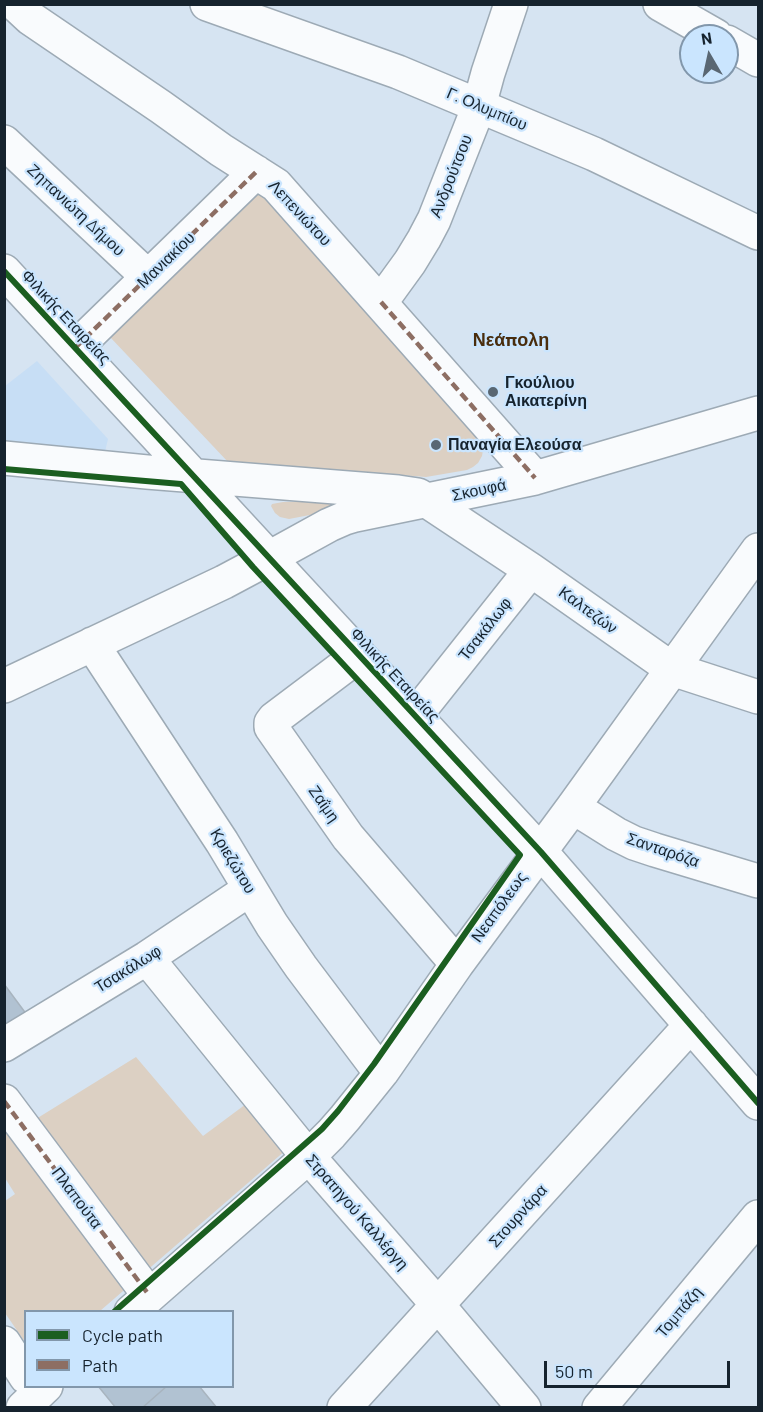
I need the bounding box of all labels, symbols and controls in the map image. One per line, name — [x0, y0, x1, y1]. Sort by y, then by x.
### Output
north arrow — [679, 24, 739, 84]
text: N — [700, 27, 713, 48]
street label: Γ. Ολυμπίου — [444, 83, 530, 135]
street label: Ανδρούτσου — [426, 132, 476, 220]
street label: Ζηπανιώτη Δήμου — [23, 160, 129, 260]
street label: Λεπενιώτου — [265, 176, 335, 250]
street label: Μανιακίου — [133, 228, 199, 292]
street label: Φιλικής Εταιρείας — [17, 266, 115, 368]
district label: Νεάπολη — [473, 329, 549, 351]
place label: Γκούλιου Αικατερίνη — [505, 373, 587, 411]
marker: Γκούλιου Αικατερίνη — [486, 385, 500, 399]
place label: Παναγία Ελεούσα — [448, 435, 582, 455]
marker: Παναγία Ελεούσα — [429, 438, 443, 452]
street label: Σκουφά — [450, 475, 508, 505]
street label: Καλτεζών — [555, 582, 621, 638]
street label: Τσακάλωφ — [454, 594, 516, 664]
street label: Φιλικής Εταιρείας — [346, 624, 444, 726]
street label: Ζαΐμη — [305, 782, 343, 826]
street label: Κριεζώτου — [206, 825, 260, 897]
street label: Σανταρόζα — [624, 829, 702, 871]
street label: Νεαπόλεως — [467, 868, 531, 946]
street label: Τσακάλωφ — [91, 941, 165, 997]
street label: Στρατηγού Καλλέργη — [302, 1150, 412, 1274]
street label: Πλαπούτα — [48, 1164, 106, 1232]
street label: Στουρνάρα — [485, 1181, 551, 1251]
street label: Τομπάζη — [652, 1283, 706, 1341]
legend — [24, 1310, 234, 1388]
text: Cycle path — [82, 1324, 163, 1346]
scale bar — [547, 1349, 733, 1387]
text: Path — [82, 1354, 118, 1376]
text: 50 m — [555, 1360, 593, 1382]

